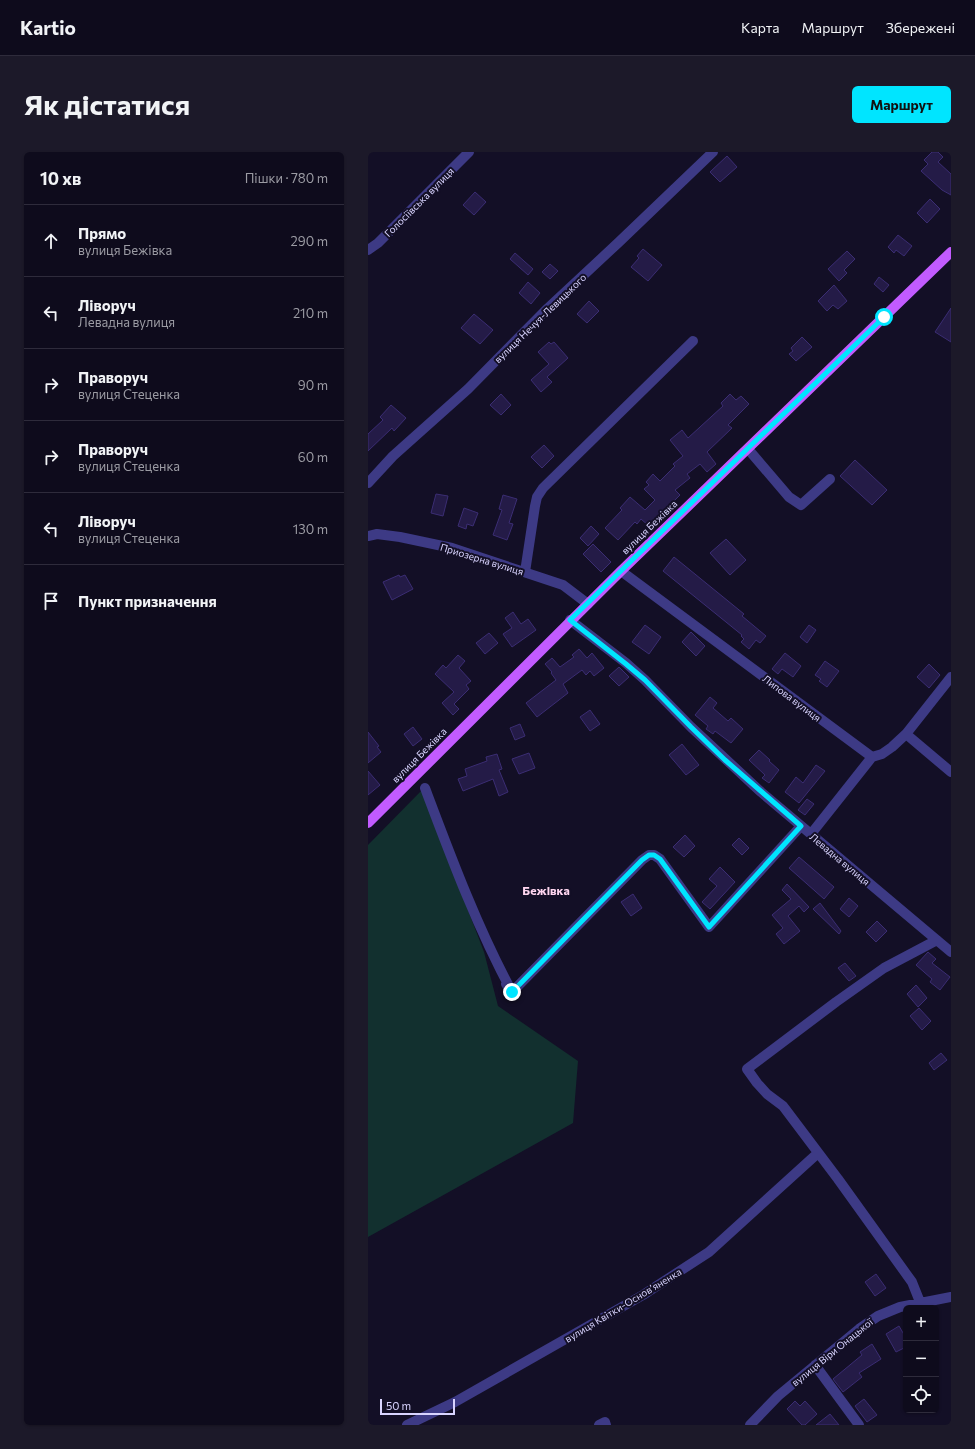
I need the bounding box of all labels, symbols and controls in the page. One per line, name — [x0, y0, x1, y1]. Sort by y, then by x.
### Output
text: Kartio — [20, 16, 76, 39]
text: Карта — [741, 19, 780, 36]
text: Маршрут — [802, 19, 864, 36]
text: Збережені — [886, 19, 955, 36]
button: Маршрут — [852, 86, 951, 123]
text: Як дістатися — [24, 87, 190, 121]
street label: Голосіївська вулиця — [382, 165, 456, 239]
text: 10 хв — [40, 168, 81, 189]
text: Пішки · 780 m — [245, 170, 328, 186]
text: Прямо — [78, 224, 126, 242]
icon: ahead — [40, 230, 62, 252]
text: 290 m — [291, 233, 328, 249]
text: вулиця Бежівка — [78, 242, 172, 258]
street label: вулиця Нечуя-Левицького — [491, 271, 589, 365]
text: Ліворуч — [78, 296, 136, 314]
icon: left — [40, 302, 62, 324]
text: 210 m — [293, 305, 328, 321]
route start — [875, 308, 893, 326]
text: Левадна вулиця — [78, 314, 175, 330]
text: Праворуч — [78, 368, 148, 386]
icon: right — [40, 374, 62, 396]
text: 90 m — [298, 377, 328, 393]
text: вулиця Стеценка — [78, 386, 180, 402]
text: Праворуч — [78, 440, 148, 458]
icon: right — [40, 446, 62, 468]
text: 60 m — [298, 449, 328, 465]
text: вулиця Стеценка — [78, 458, 180, 474]
street label: вулиця Бежівка — [619, 497, 679, 557]
text: Ліворуч — [78, 512, 136, 530]
icon: left — [40, 518, 62, 540]
text: 130 m — [293, 521, 328, 537]
text: вулиця Стеценка — [78, 530, 180, 546]
street label: Приозерна вулиця — [439, 541, 525, 577]
icon: arrive — [40, 590, 62, 612]
text: Пункт призначення — [78, 592, 217, 610]
street label: Липова вулиця — [760, 672, 824, 724]
street label: вулиця Бежівка — [389, 725, 449, 785]
street label: Левадна вулиця — [808, 830, 872, 888]
district label: Бежівка — [522, 883, 570, 897]
route end — [503, 983, 521, 1001]
street label: вулиця Квітки-Основʼяненка — [562, 1265, 684, 1345]
map controls — [903, 1305, 939, 1413]
button: + — [903, 1305, 939, 1341]
street label: вулиця Віри Онацької — [789, 1315, 875, 1388]
button: − — [903, 1341, 939, 1377]
button: locate — [903, 1377, 939, 1413]
scale bar — [380, 1397, 455, 1416]
text: 50 m — [386, 1399, 411, 1412]

